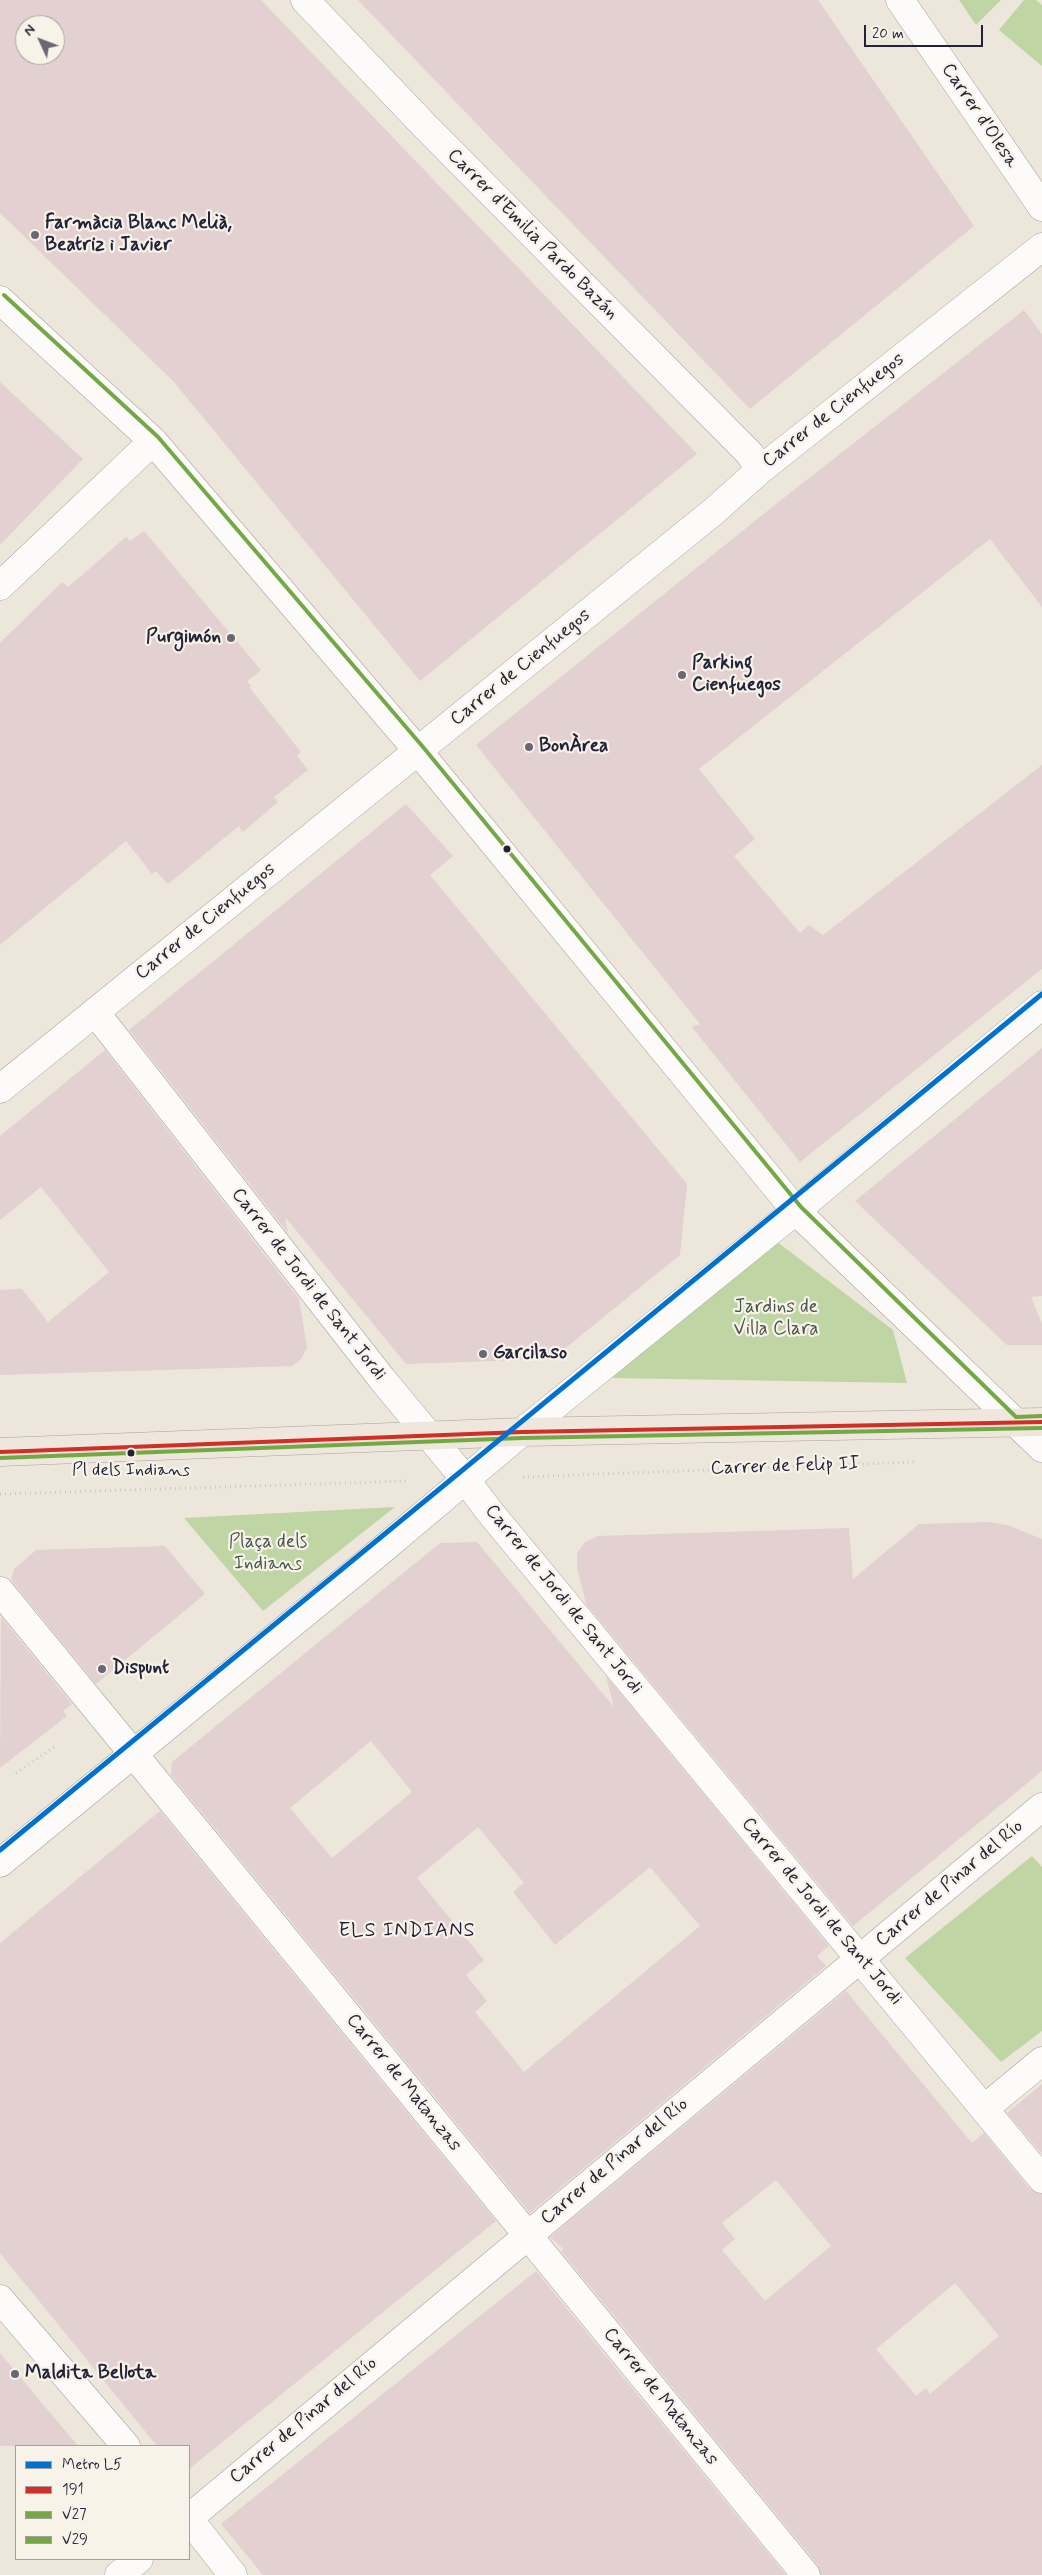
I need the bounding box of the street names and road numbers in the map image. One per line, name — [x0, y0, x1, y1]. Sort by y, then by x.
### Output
street label: Carrer d'Olesa — [936, 59, 1022, 173]
street label: Carrer d'Emilia Pardo Bazán — [442, 145, 622, 325]
street label: Carrer de Cienfuegos — [759, 349, 909, 473]
street label: Carrer de Cienfuegos — [446, 605, 596, 731]
street label: Carrer de Cienfuegos — [131, 859, 281, 985]
street label: Carrer de Jordi de Sant Jordi — [226, 1184, 390, 1386]
street label: Carrer de Felip II — [710, 1453, 860, 1481]
street label: Carrer de Jordi de Sant Jordi — [479, 1500, 647, 1700]
street label: Carrer de Jordi de Sant Jordi — [736, 1813, 906, 2011]
street label: Carrer de Pinar del Río — [872, 1816, 1028, 1952]
street label: Carrer de Matanzas — [340, 2010, 466, 2156]
street label: Carrer de Pinar del Río — [537, 2094, 693, 2230]
street label: Carrer de Matanzas — [597, 2324, 723, 2470]
street label: Carrer de Pinar del Río — [226, 2353, 382, 2489]

